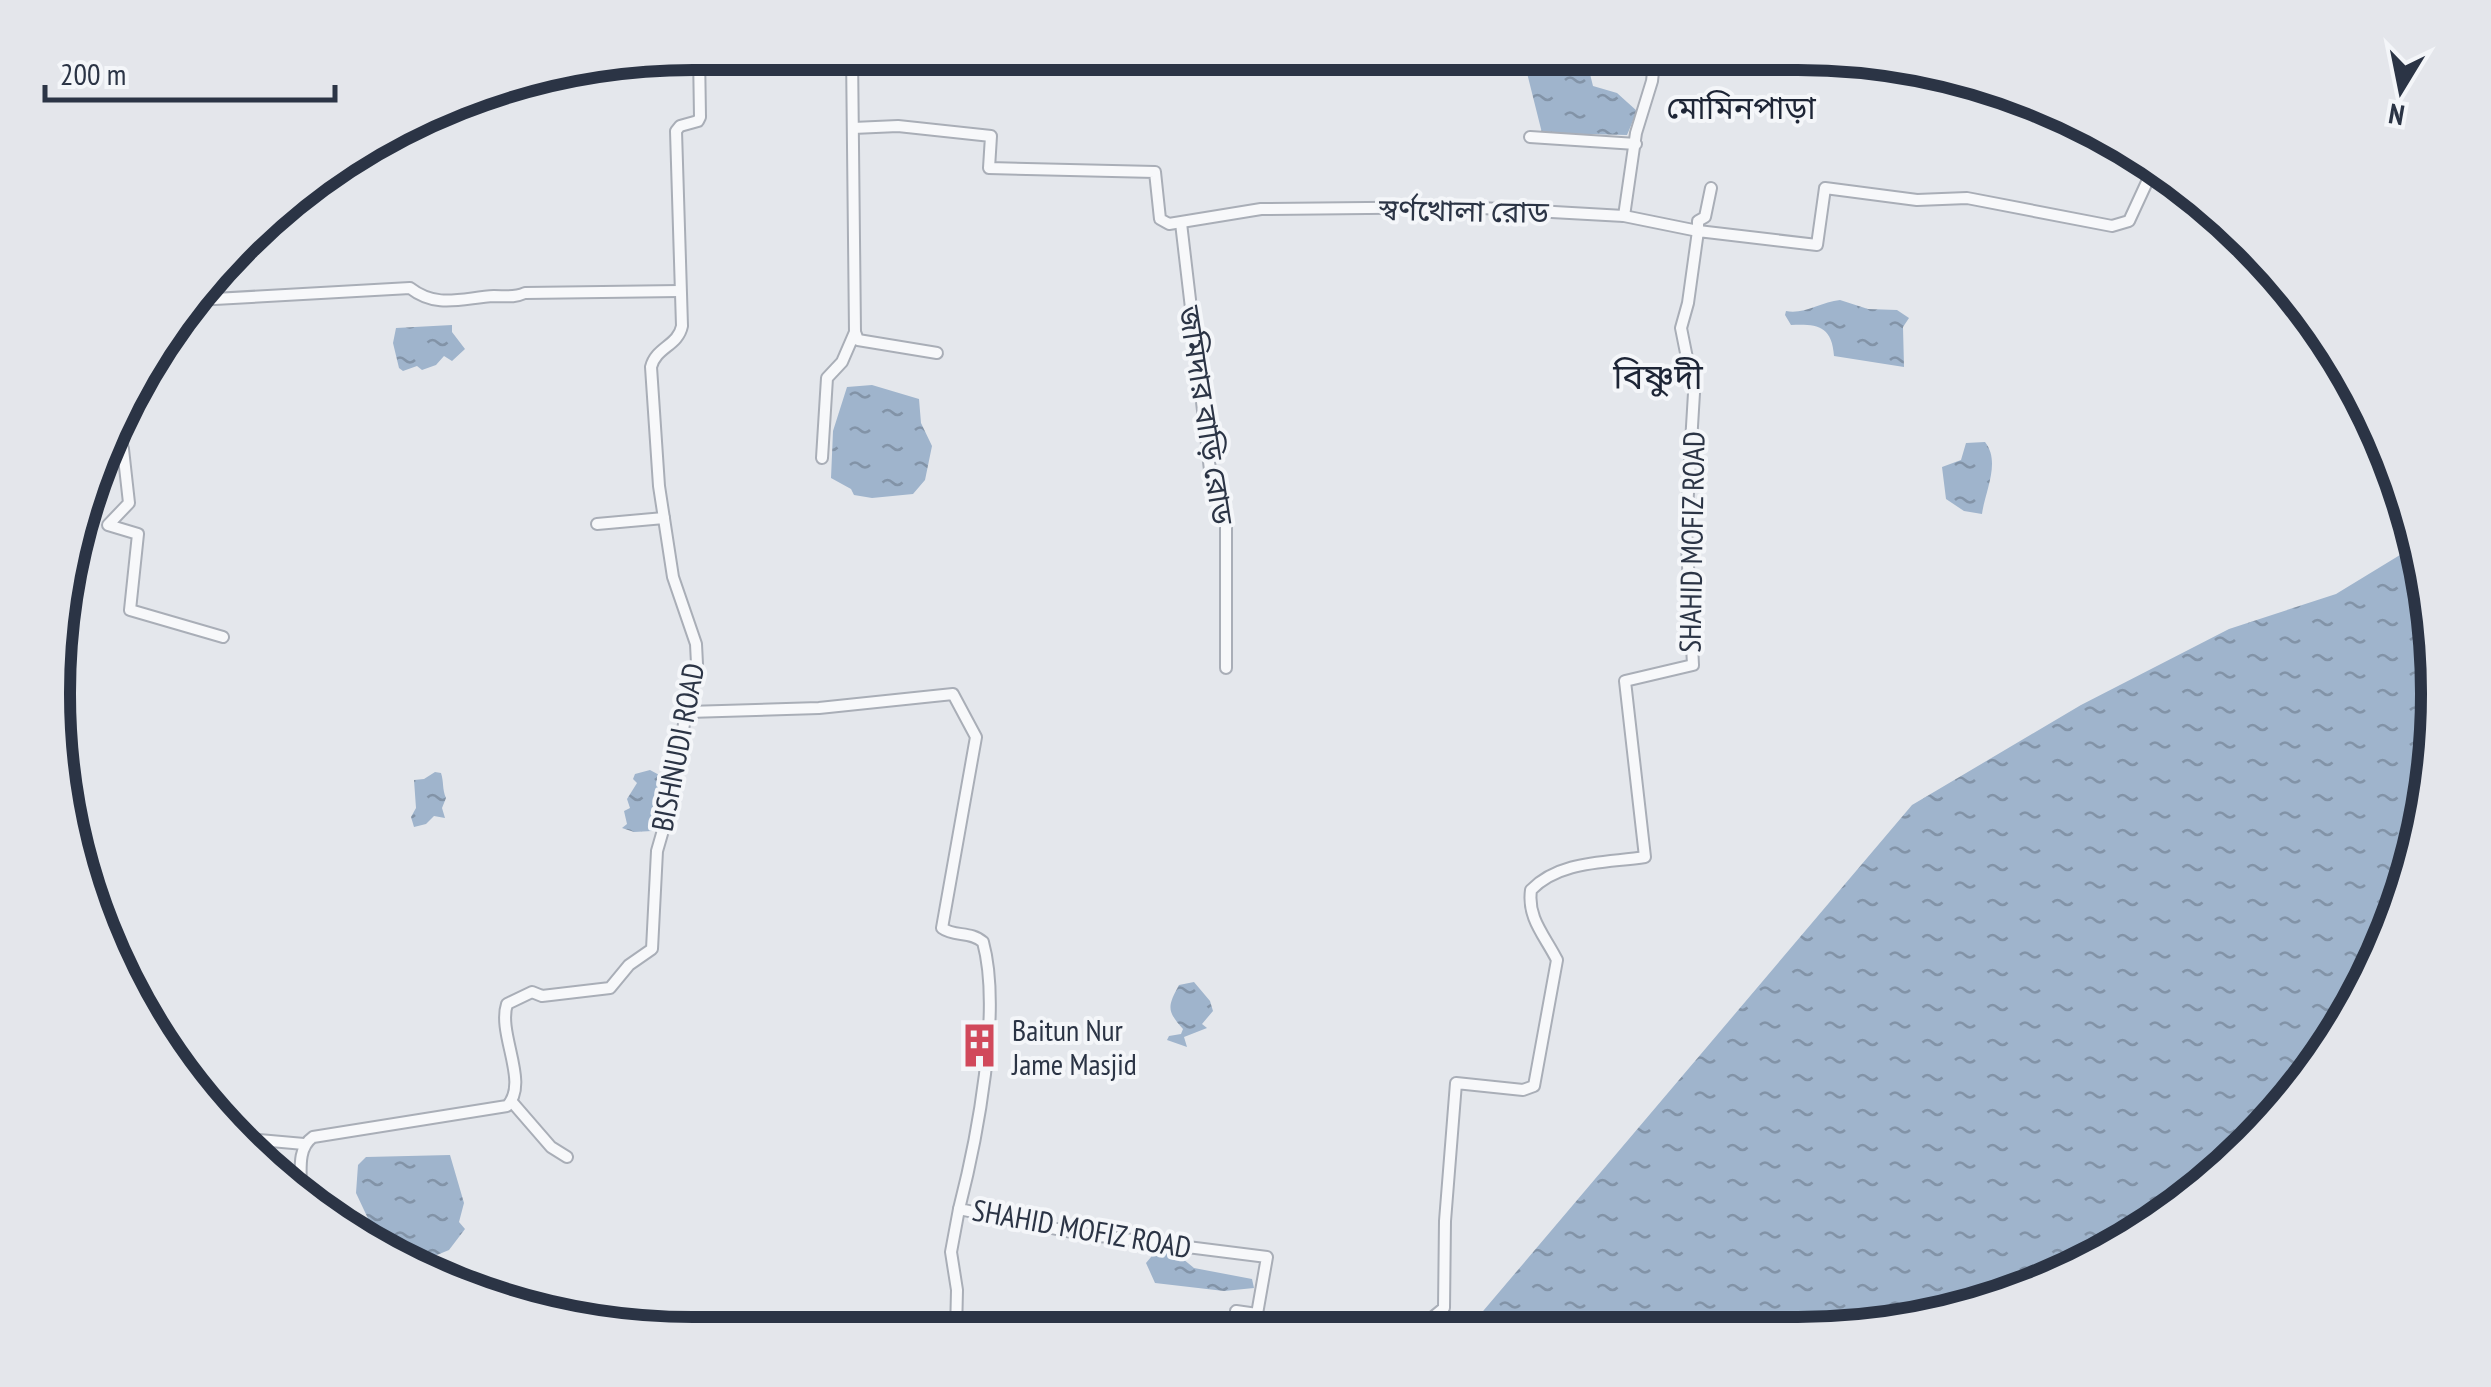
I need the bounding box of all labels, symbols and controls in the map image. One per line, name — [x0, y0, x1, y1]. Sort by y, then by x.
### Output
scale bar — [45, 40, 335, 102]
north arrow — [2351, 40, 2451, 140]
text: 200 m — [60, 54, 126, 93]
district label: মোমিনপাড়া — [1666, 86, 1816, 128]
text: N — [2386, 96, 2407, 135]
street label: স্বর্ণখোলা রোড — [1378, 189, 1550, 231]
street label: জমিদার বাড়ি রোড — [1170, 302, 1244, 528]
district label: বিষ্ণুদী — [1612, 353, 1704, 399]
street label: SHAHID MOFIZ ROAD — [1670, 431, 1712, 653]
street label: BISHNUDI ROAD — [642, 660, 712, 834]
place label: Baitun Nur Jame Masjid — [1011, 1010, 1137, 1083]
building icon: Baitun Nur Jame Masjid — [955, 1022, 1003, 1070]
street label: SHAHID MOFIZ ROAD — [970, 1190, 1194, 1266]

